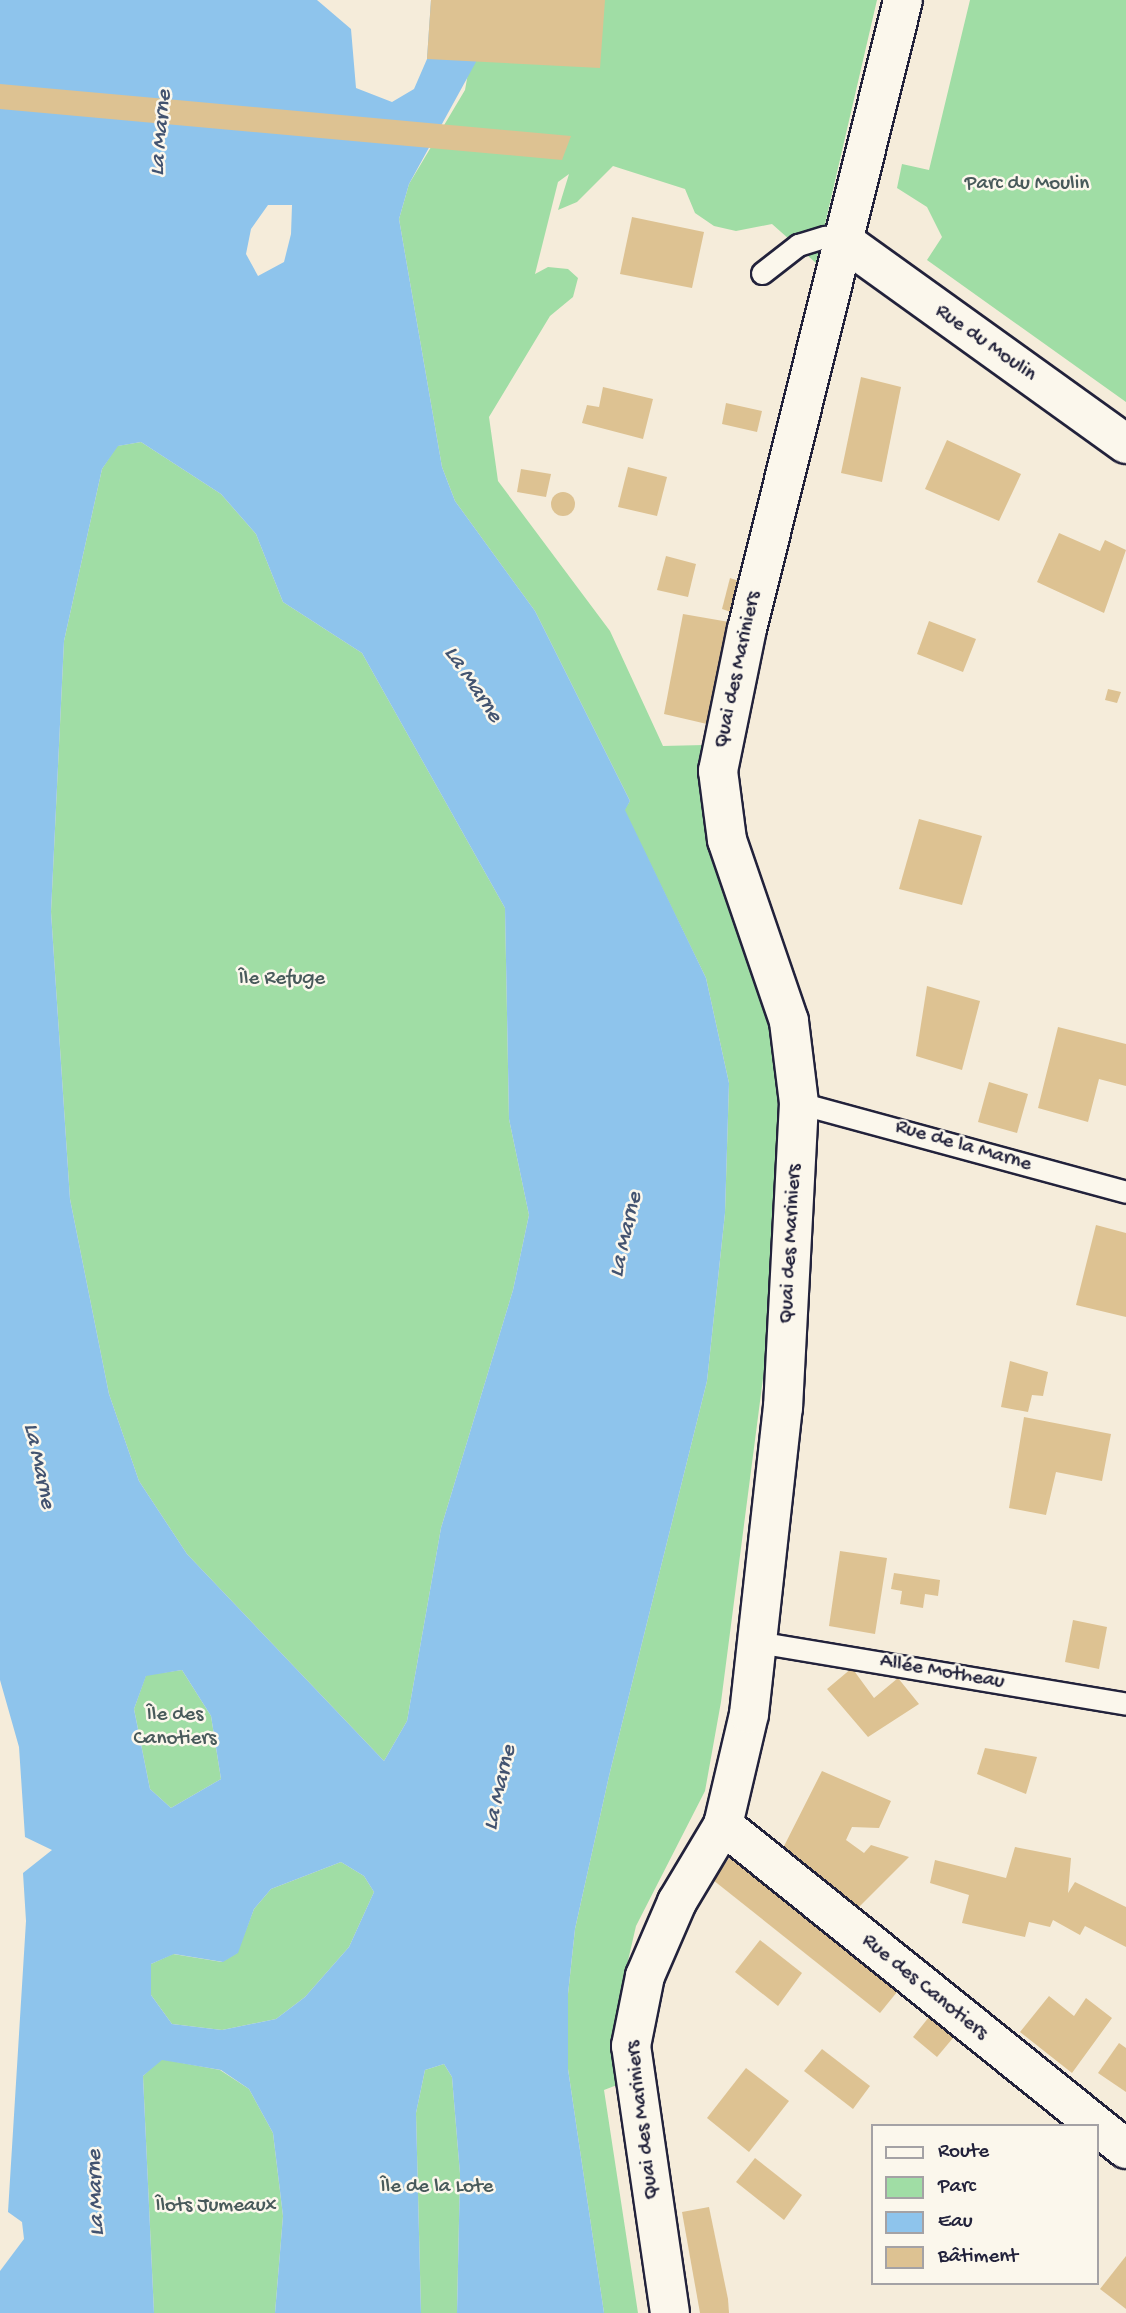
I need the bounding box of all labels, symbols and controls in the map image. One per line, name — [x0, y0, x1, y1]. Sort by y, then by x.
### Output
water label: La Marne — [144, 89, 180, 177]
park label: Parc du Moulin — [965, 172, 1089, 198]
street label: Rue du Moulin — [929, 300, 1041, 388]
street label: Quai des Mariniers — [710, 589, 768, 751]
water label: La Marne — [436, 642, 508, 728]
park label: Île Refuge — [239, 967, 325, 993]
street label: Rue de la Marne — [892, 1116, 1034, 1178]
street label: Quai des Mariniers — [775, 1164, 809, 1324]
water label: La Marne — [604, 1190, 650, 1280]
water label: La Marne — [16, 1421, 60, 1511]
street label: Allée Motheau — [878, 1650, 1006, 1696]
park label: Île des Canotiers — [133, 1703, 217, 1753]
water label: La Marne — [478, 1743, 524, 1833]
street label: Rue des Canotiers — [856, 1929, 992, 2047]
street label: Quai des Mariniers — [622, 2039, 666, 2201]
legend — [870, 2124, 1098, 2285]
text: Route — [938, 2140, 989, 2165]
water label: La Marne — [82, 2149, 112, 2237]
park label: Île de la Lote — [381, 2175, 493, 2201]
text: Parc — [938, 2175, 976, 2200]
park label: Îlots Jumeaux — [155, 2194, 277, 2220]
text: Eau — [938, 2210, 973, 2235]
text: Bâtiment — [938, 2245, 1018, 2270]

